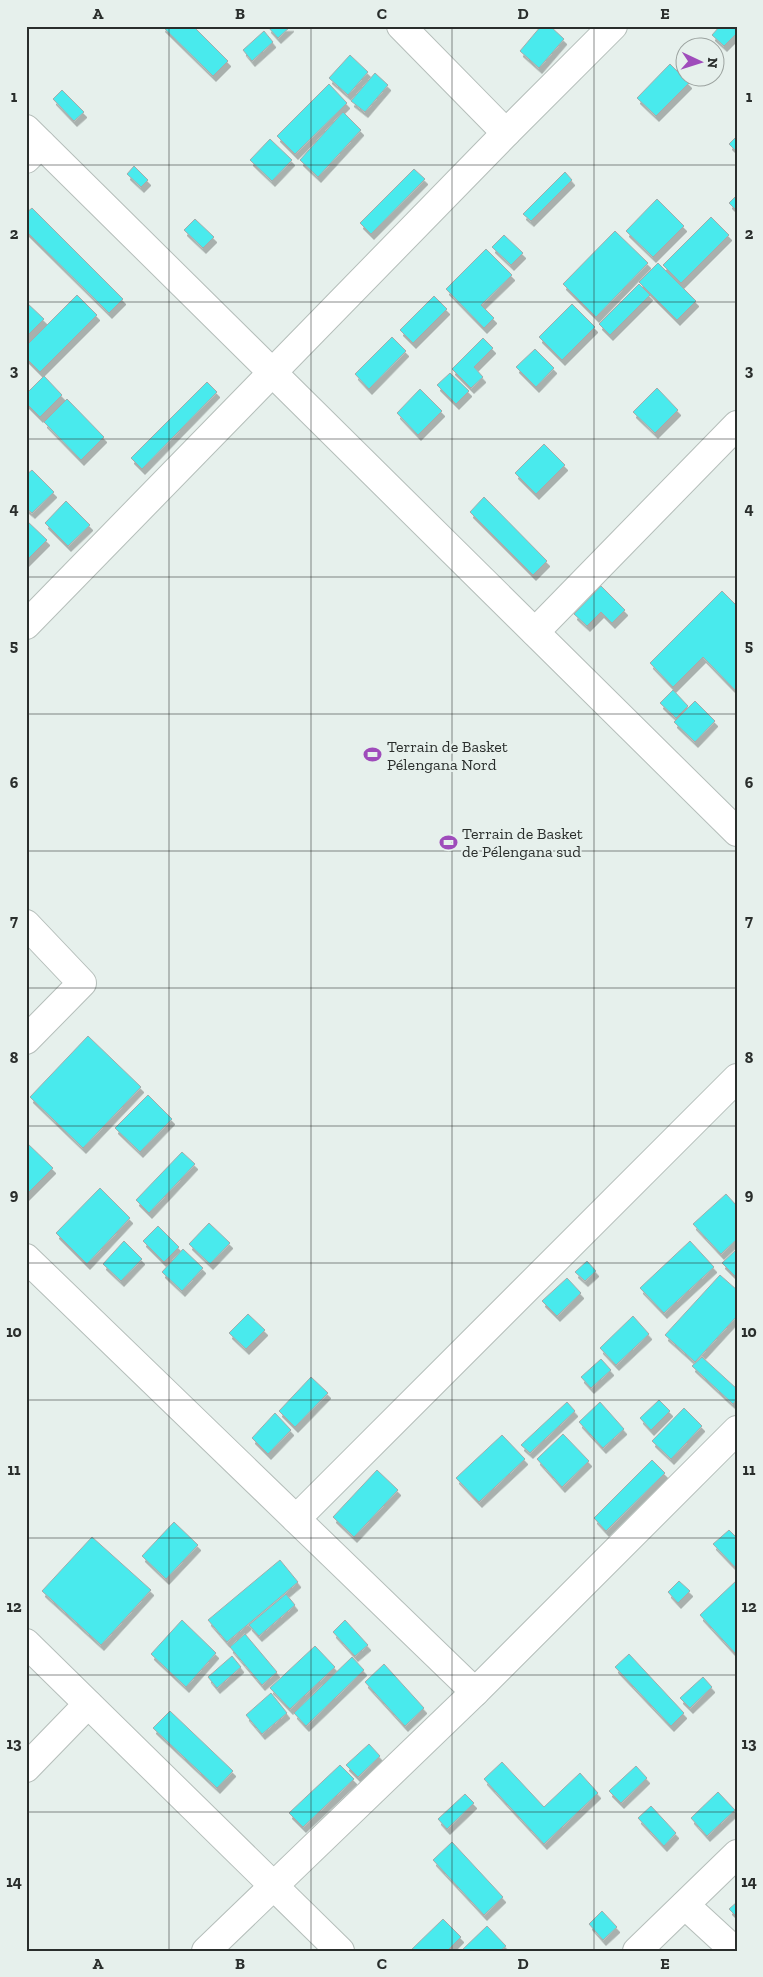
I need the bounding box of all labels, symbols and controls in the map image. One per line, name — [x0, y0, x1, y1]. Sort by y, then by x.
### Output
text: A — [93, 4, 104, 23]
text: B — [235, 4, 245, 23]
text: C — [377, 4, 387, 23]
text: D — [517, 4, 529, 23]
text: E — [660, 4, 670, 23]
north arrow — [676, 38, 726, 88]
text: N — [704, 57, 721, 69]
text: 1 — [11, 87, 18, 106]
text: 1 — [746, 87, 753, 106]
text: 2 — [10, 224, 19, 243]
text: 2 — [745, 224, 754, 243]
text: 3 — [10, 361, 19, 380]
text: 3 — [745, 361, 754, 380]
text: 4 — [9, 499, 19, 518]
text: 4 — [744, 499, 754, 518]
text: 5 — [10, 636, 18, 655]
text: 5 — [745, 636, 753, 655]
place label: Terrain de Basket Pélengana Nord — [387, 737, 508, 774]
sports icon: Terrain de Basket Pélengana Nord — [363, 745, 383, 765]
text: 6 — [10, 773, 19, 792]
text: 6 — [745, 773, 754, 792]
place label: Terrain de Basket de Pélengana sud — [462, 824, 583, 861]
sports icon: Terrain de Basket de Pélengana sud — [438, 832, 458, 852]
text: 7 — [10, 911, 18, 930]
text: 7 — [745, 911, 753, 930]
text: 8 — [10, 1048, 19, 1067]
text: 8 — [745, 1048, 754, 1067]
text: 9 — [10, 1185, 19, 1204]
text: 9 — [745, 1185, 754, 1204]
text: 10 — [6, 1322, 22, 1341]
text: 10 — [741, 1322, 757, 1341]
text: 11 — [8, 1460, 21, 1479]
text: 11 — [743, 1460, 756, 1479]
text: 12 — [6, 1597, 22, 1616]
text: 12 — [741, 1597, 757, 1616]
text: 13 — [7, 1734, 22, 1753]
text: 13 — [742, 1734, 757, 1753]
text: 14 — [6, 1872, 22, 1891]
text: 14 — [741, 1872, 757, 1891]
text: A — [93, 1954, 104, 1973]
text: B — [235, 1954, 245, 1973]
text: C — [377, 1954, 387, 1973]
text: D — [517, 1954, 529, 1973]
text: E — [660, 1954, 670, 1973]

